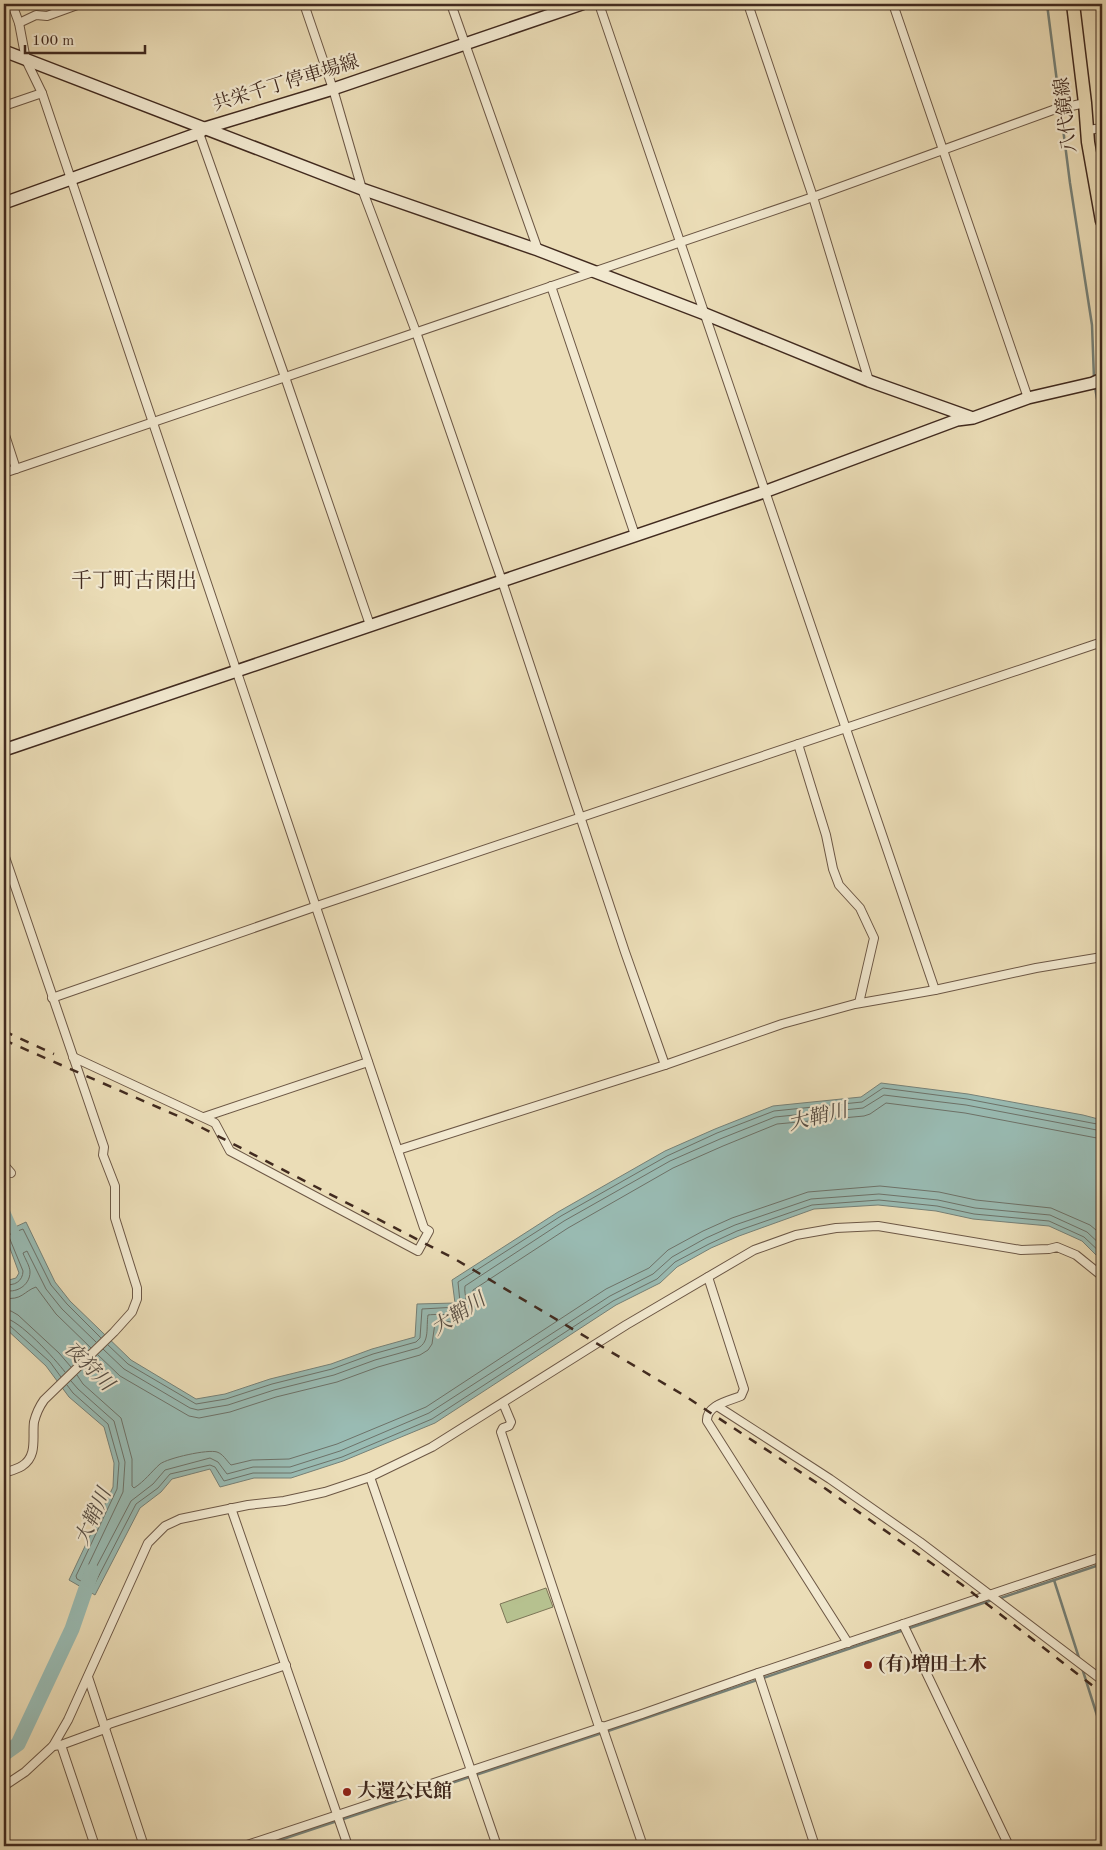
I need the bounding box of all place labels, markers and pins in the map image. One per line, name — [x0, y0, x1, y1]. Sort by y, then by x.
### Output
place label: (有)増田土木 — [878, 1653, 987, 1675]
marker: (有)増田土木 — [862, 1659, 874, 1671]
place label: 大還公民館 — [357, 1780, 452, 1802]
marker: 大還公民館 — [341, 1786, 353, 1798]

